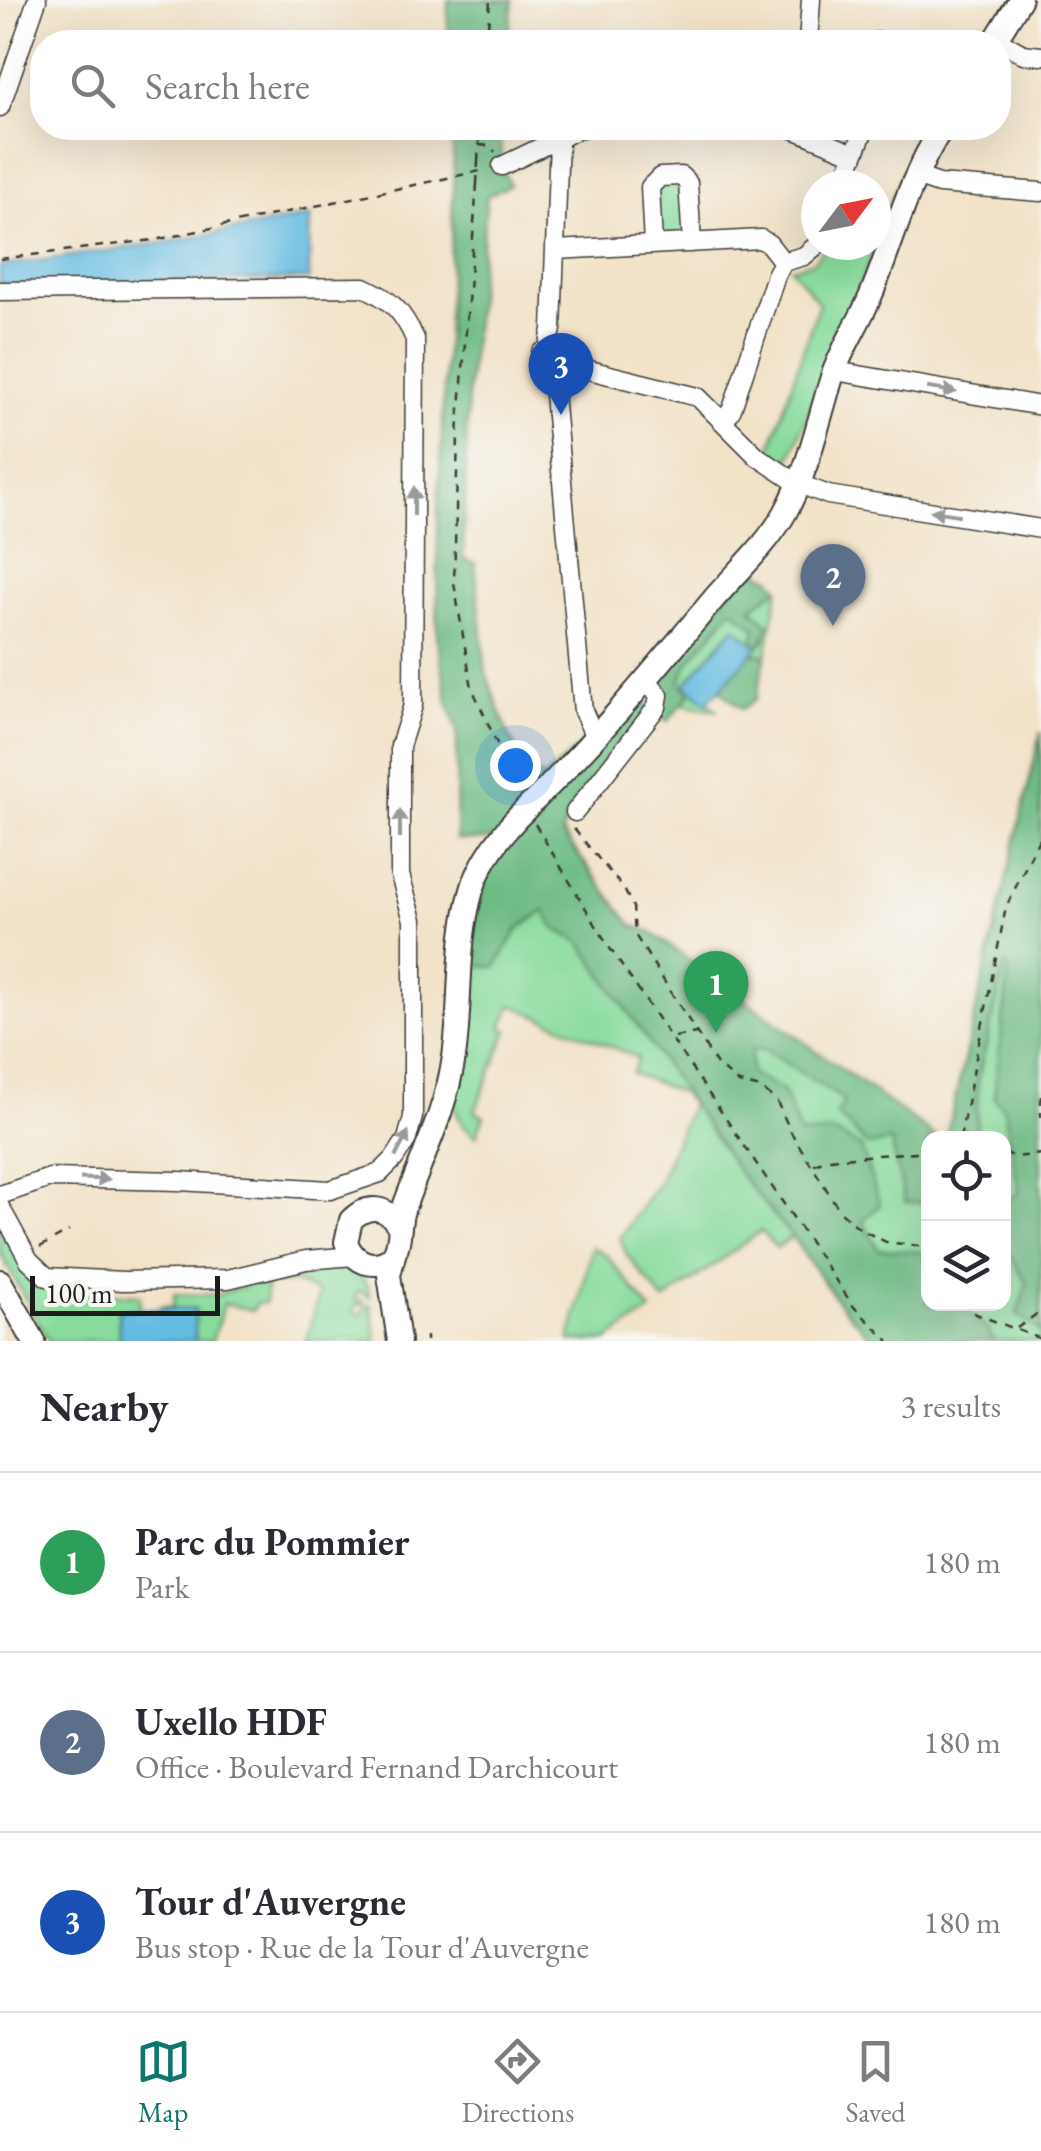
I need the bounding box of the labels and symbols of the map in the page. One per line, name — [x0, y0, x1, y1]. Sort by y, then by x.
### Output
north arrow — [801, 170, 891, 260]
pin: 3 — [528, 332, 594, 415]
one-way arrow — [927, 383, 958, 398]
one-way arrow — [406, 484, 422, 516]
one-way arrow — [928, 505, 960, 521]
pin: 2 — [800, 544, 866, 626]
your location — [490, 740, 541, 791]
one-way arrow — [392, 807, 408, 839]
pin: 1 — [684, 950, 748, 1033]
one-way arrow — [393, 1130, 410, 1159]
one-way arrow — [79, 1172, 111, 1188]
scale bar — [30, 1271, 220, 1316]

